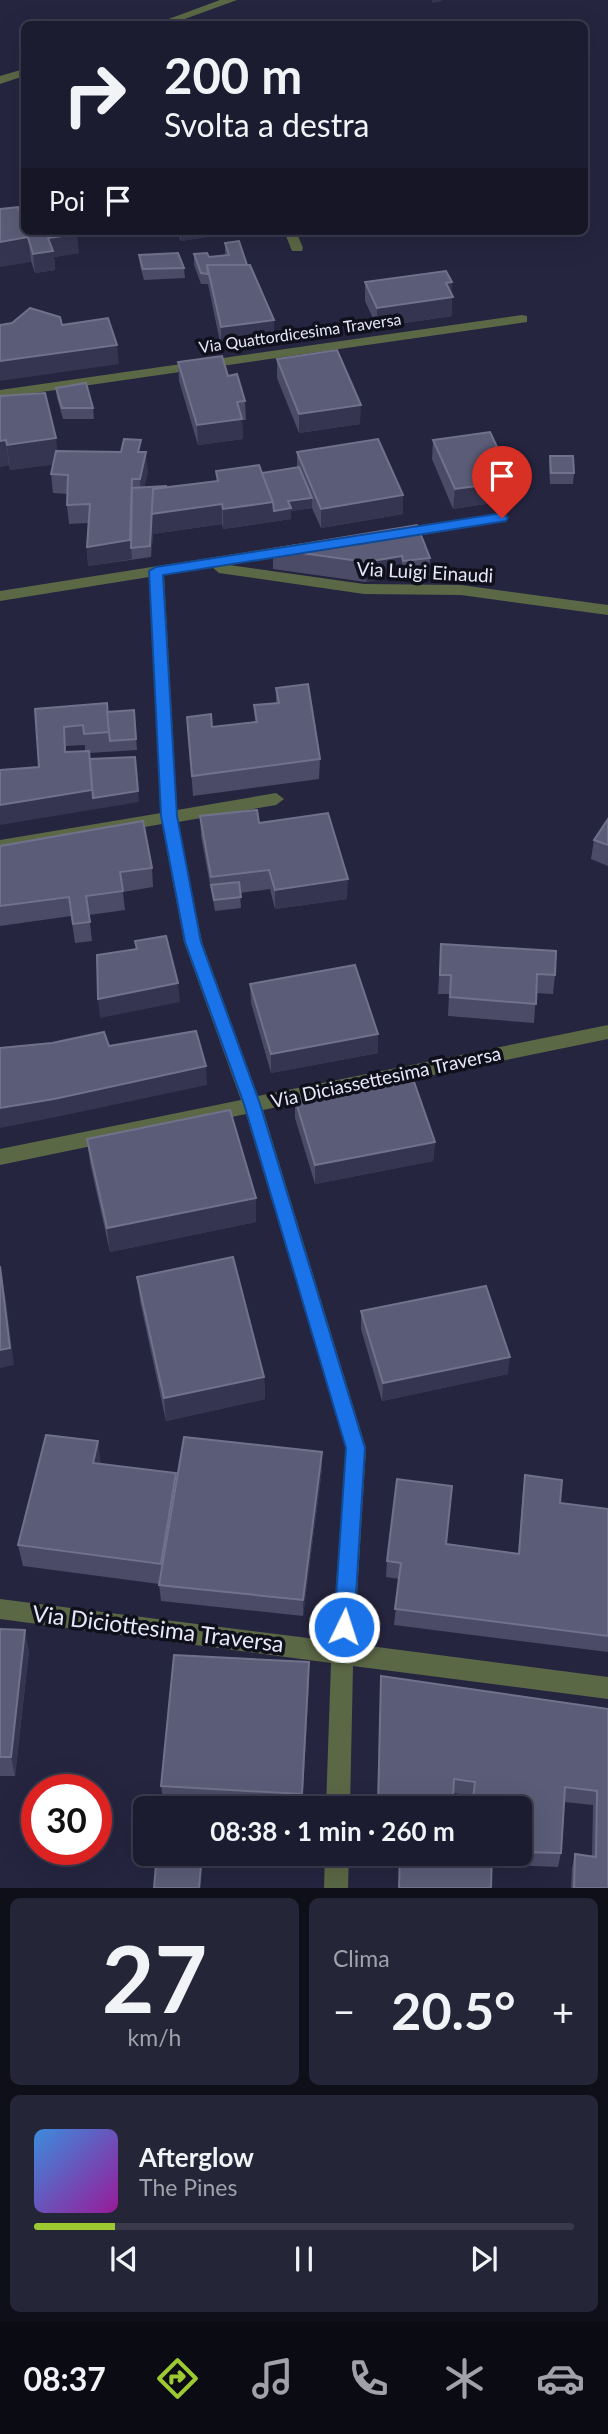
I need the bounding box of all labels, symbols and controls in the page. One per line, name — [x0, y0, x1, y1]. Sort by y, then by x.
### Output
text: 200 m — [164, 46, 302, 104]
icon: right — [49, 49, 140, 140]
text: Svolta a destra — [164, 105, 369, 144]
icon: arrive — [99, 182, 137, 220]
text: Poi — [49, 185, 85, 217]
street label: Via Quattordicesima Traversa — [198, 309, 402, 356]
pin — [472, 446, 532, 518]
icon: arrive — [483, 457, 521, 495]
street label: Via Luigi Einaudi — [356, 556, 494, 587]
street label: Via Diciassettesima Traversa — [269, 1041, 503, 1112]
position arrow — [307, 1590, 381, 1664]
street label: Via Diciottesima Traversa — [31, 1599, 285, 1657]
speed limit sign: 30 — [21, 1774, 112, 1865]
text: 08:38 · 1 min · 260 m — [210, 1815, 455, 1847]
text: 27 — [102, 1923, 207, 2032]
text: Clima — [333, 1944, 390, 1972]
text: 20.5° — [391, 1979, 516, 2041]
text: − — [333, 1988, 355, 2034]
text: + — [552, 1988, 574, 2034]
text: km/h — [128, 2023, 181, 2051]
text: Afterglow — [139, 2141, 254, 2173]
text: The Pines — [139, 2173, 237, 2201]
icon: previous — [105, 2240, 143, 2278]
icon: pause — [285, 2240, 323, 2278]
icon: next — [465, 2240, 503, 2278]
icon: directions — [153, 2354, 202, 2403]
icon: music — [248, 2354, 297, 2403]
icon: phone — [344, 2354, 393, 2403]
icon: climate — [440, 2354, 489, 2403]
icon: car — [536, 2354, 585, 2403]
text: 08:37 — [23, 2359, 106, 2398]

